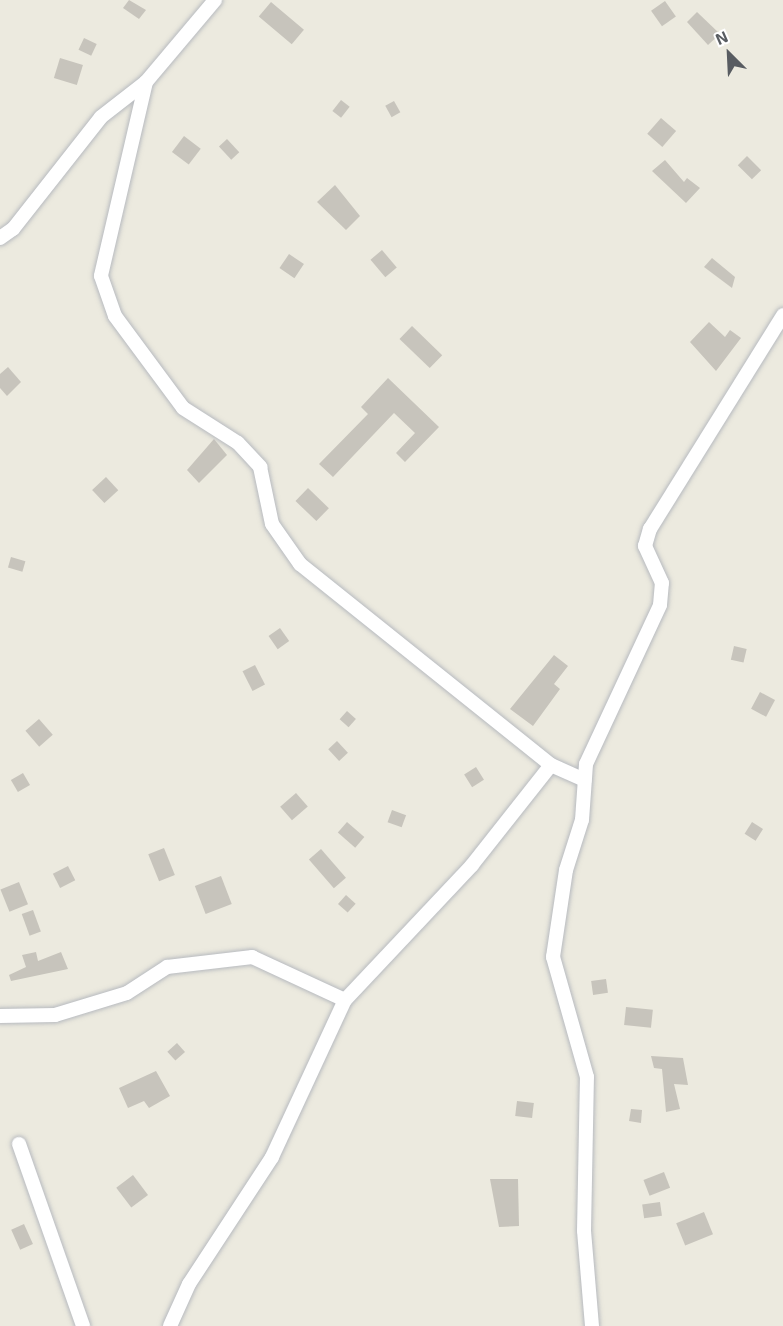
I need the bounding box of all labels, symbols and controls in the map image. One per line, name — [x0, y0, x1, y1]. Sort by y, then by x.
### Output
north arrow — [699, 24, 759, 84]
text: N — [712, 26, 731, 48]

